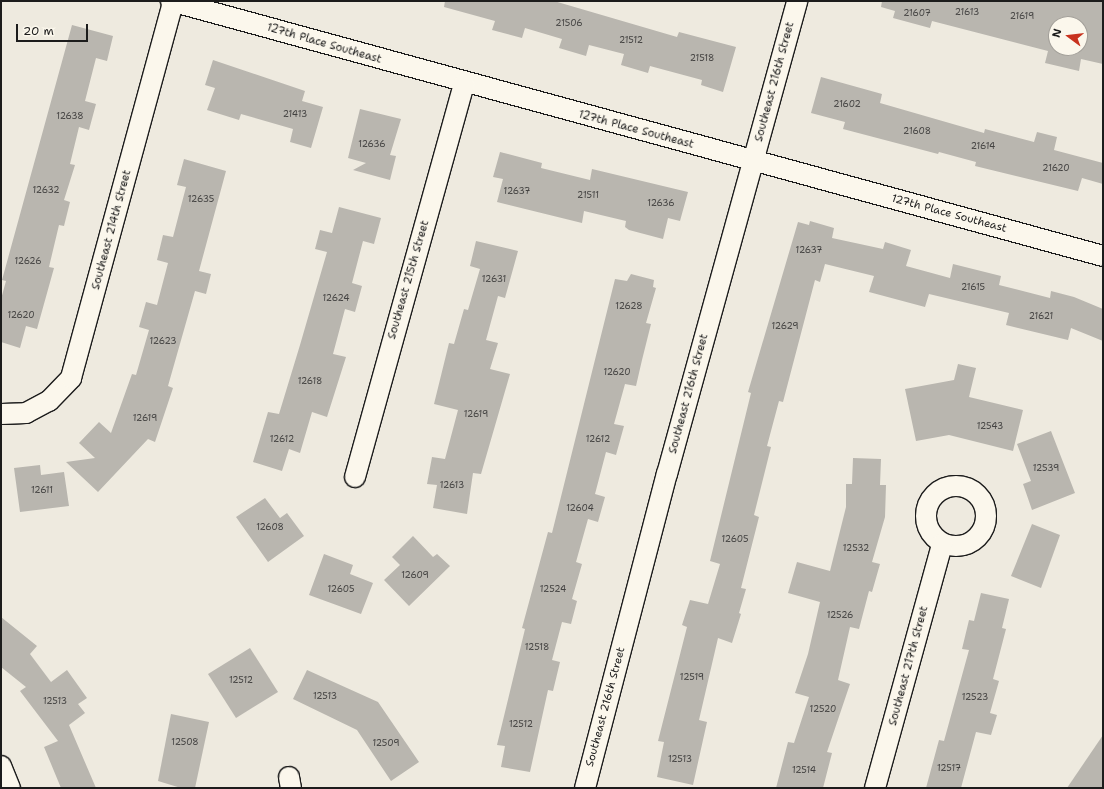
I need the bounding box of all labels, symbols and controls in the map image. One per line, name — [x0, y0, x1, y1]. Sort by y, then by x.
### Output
house number: 21613 — [955, 7, 979, 17]
house number: 21607 — [903, 8, 931, 18]
house number: 21619 — [1010, 11, 1034, 21]
scale bar — [18, 16, 90, 42]
north arrow — [1048, 16, 1088, 56]
house number: 21506 — [555, 18, 583, 28]
street label: 127th Place Southeast — [265, 21, 383, 67]
street label: Southeast 216th Street — [753, 21, 797, 143]
text: 20 m — [23, 23, 54, 39]
text: N — [1049, 27, 1065, 39]
house number: 21512 — [619, 35, 643, 45]
house number: 21518 — [690, 53, 714, 63]
house number: 21602 — [833, 99, 861, 109]
street label: 127th Place Southeast — [577, 108, 695, 152]
house number: 21413 — [283, 109, 307, 119]
house number: 12638 — [56, 111, 84, 121]
house number: 21608 — [903, 126, 931, 136]
house number: 12636 — [358, 139, 386, 149]
house number: 21614 — [971, 141, 995, 151]
house number: 21620 — [1042, 163, 1070, 173]
street label: Southeast 214th Street — [90, 169, 134, 291]
house number: 12632 — [33, 185, 59, 195]
house number: 12637 — [504, 186, 530, 196]
house number: 21511 — [577, 190, 599, 200]
street label: 127th Place Southeast — [890, 192, 1008, 236]
house number: 12635 — [188, 194, 214, 204]
house number: 12636 — [647, 198, 675, 208]
street label: Southeast 215th Street — [386, 219, 432, 341]
house number: 12637 — [796, 245, 822, 255]
house number: 12626 — [14, 256, 42, 266]
house number: 12631 — [482, 274, 506, 284]
house number: 21615 — [961, 282, 985, 292]
house number: 12624 — [323, 293, 349, 303]
house number: 12628 — [615, 301, 643, 311]
house number: 12620 — [7, 310, 35, 320]
house number: 21621 — [1029, 311, 1053, 321]
house number: 12629 — [771, 321, 799, 331]
street label: Southeast 216th Street — [667, 333, 711, 455]
house number: 12623 — [149, 336, 177, 346]
house number: 12620 — [603, 367, 631, 377]
house number: 12618 — [298, 376, 322, 386]
house number: 12619 — [464, 409, 488, 419]
house number: 12619 — [133, 413, 157, 423]
house number: 12543 — [977, 421, 1003, 431]
house number: 12612 — [270, 434, 294, 444]
house number: 12612 — [586, 434, 610, 444]
house number: 12539 — [1033, 463, 1059, 473]
house number: 12613 — [440, 480, 464, 490]
house number: 12611 — [31, 485, 53, 495]
house number: 12604 — [566, 503, 594, 513]
house number: 12608 — [256, 522, 284, 532]
house number: 12605 — [722, 534, 748, 544]
house number: 12532 — [843, 543, 869, 553]
house number: 12609 — [401, 570, 429, 580]
house number: 12605 — [328, 584, 354, 594]
house number: 12524 — [540, 584, 566, 594]
street label: Southeast 217th Street — [887, 605, 931, 727]
house number: 12526 — [827, 610, 853, 620]
house number: 12518 — [525, 642, 549, 652]
street label: Southeast 216th Street — [584, 646, 628, 768]
house number: 12519 — [680, 672, 704, 682]
house number: 12512 — [229, 675, 253, 685]
house number: 12513 — [313, 691, 337, 701]
house number: 12523 — [962, 692, 988, 702]
house number: 12513 — [43, 696, 67, 706]
house number: 12520 — [810, 704, 836, 714]
house number: 12512 — [509, 719, 533, 729]
house number: 12508 — [171, 737, 199, 747]
house number: 12509 — [372, 738, 400, 748]
house number: 12513 — [668, 754, 692, 764]
house number: 12517 — [937, 763, 961, 773]
house number: 12514 — [792, 765, 816, 775]

